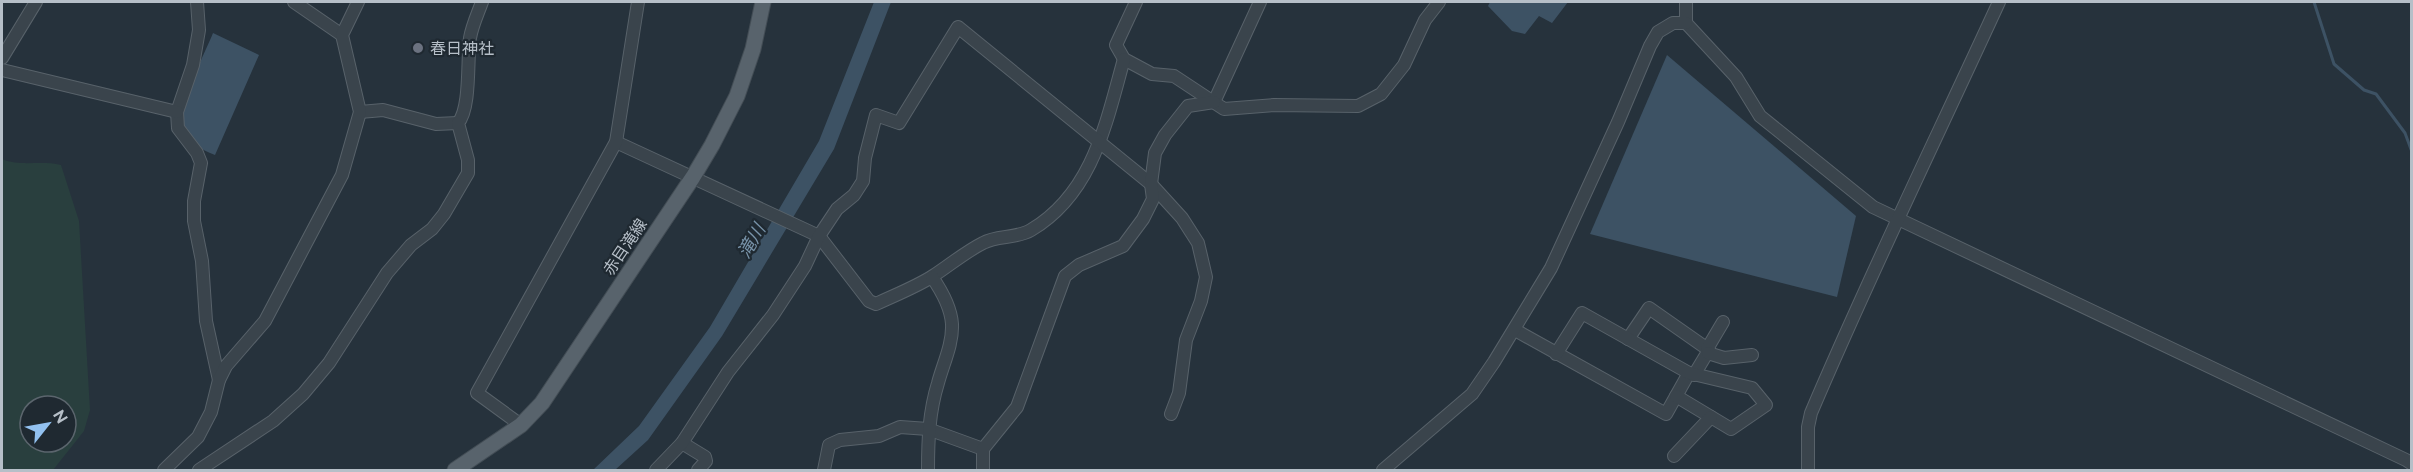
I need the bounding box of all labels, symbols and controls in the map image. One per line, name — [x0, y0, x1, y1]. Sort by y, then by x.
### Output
place label: 春日神社 — [430, 39, 494, 58]
marker: 春日神社 — [411, 41, 425, 55]
street label: 赤目滝線 — [599, 215, 651, 279]
water label: 滝川 — [733, 218, 770, 262]
north arrow — [18, 394, 78, 454]
text: N — [49, 406, 72, 427]

